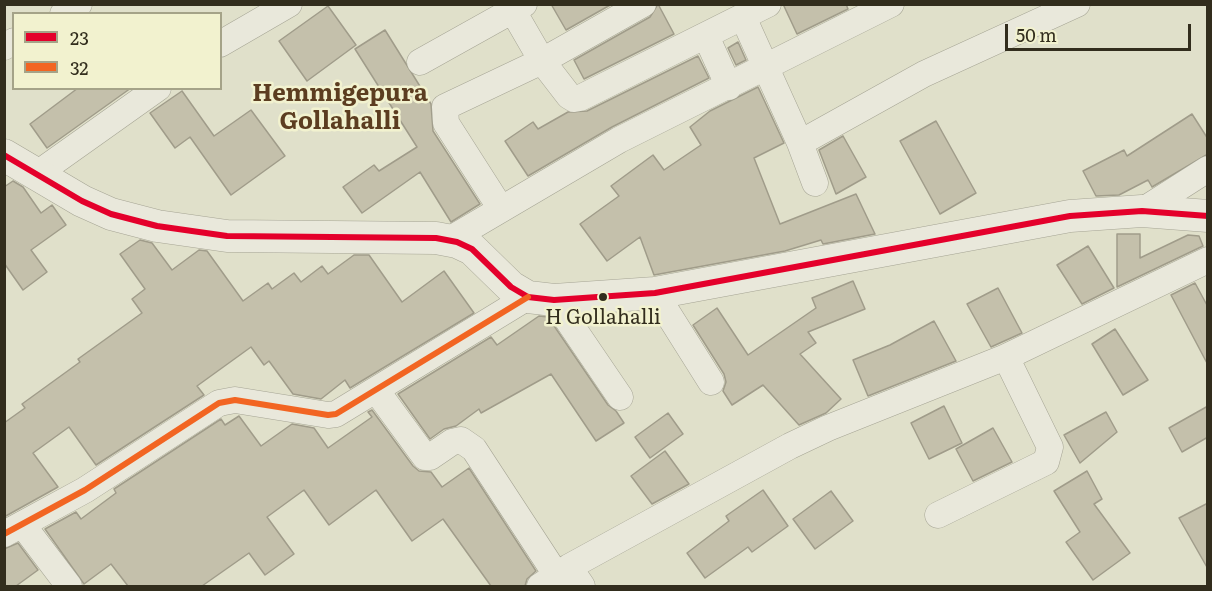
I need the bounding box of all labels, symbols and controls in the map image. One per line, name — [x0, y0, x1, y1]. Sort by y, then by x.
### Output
legend — [12, 12, 222, 90]
scale bar — [1008, 12, 1194, 50]
text: 50 m — [1016, 21, 1057, 48]
text: 23 — [70, 24, 89, 51]
text: 32 — [70, 54, 88, 81]
district label: Hemmigepura Gollahalli — [252, 80, 428, 136]
marker: H Gollahalli — [597, 291, 609, 303]
place label: H Gollahalli — [545, 306, 661, 330]

